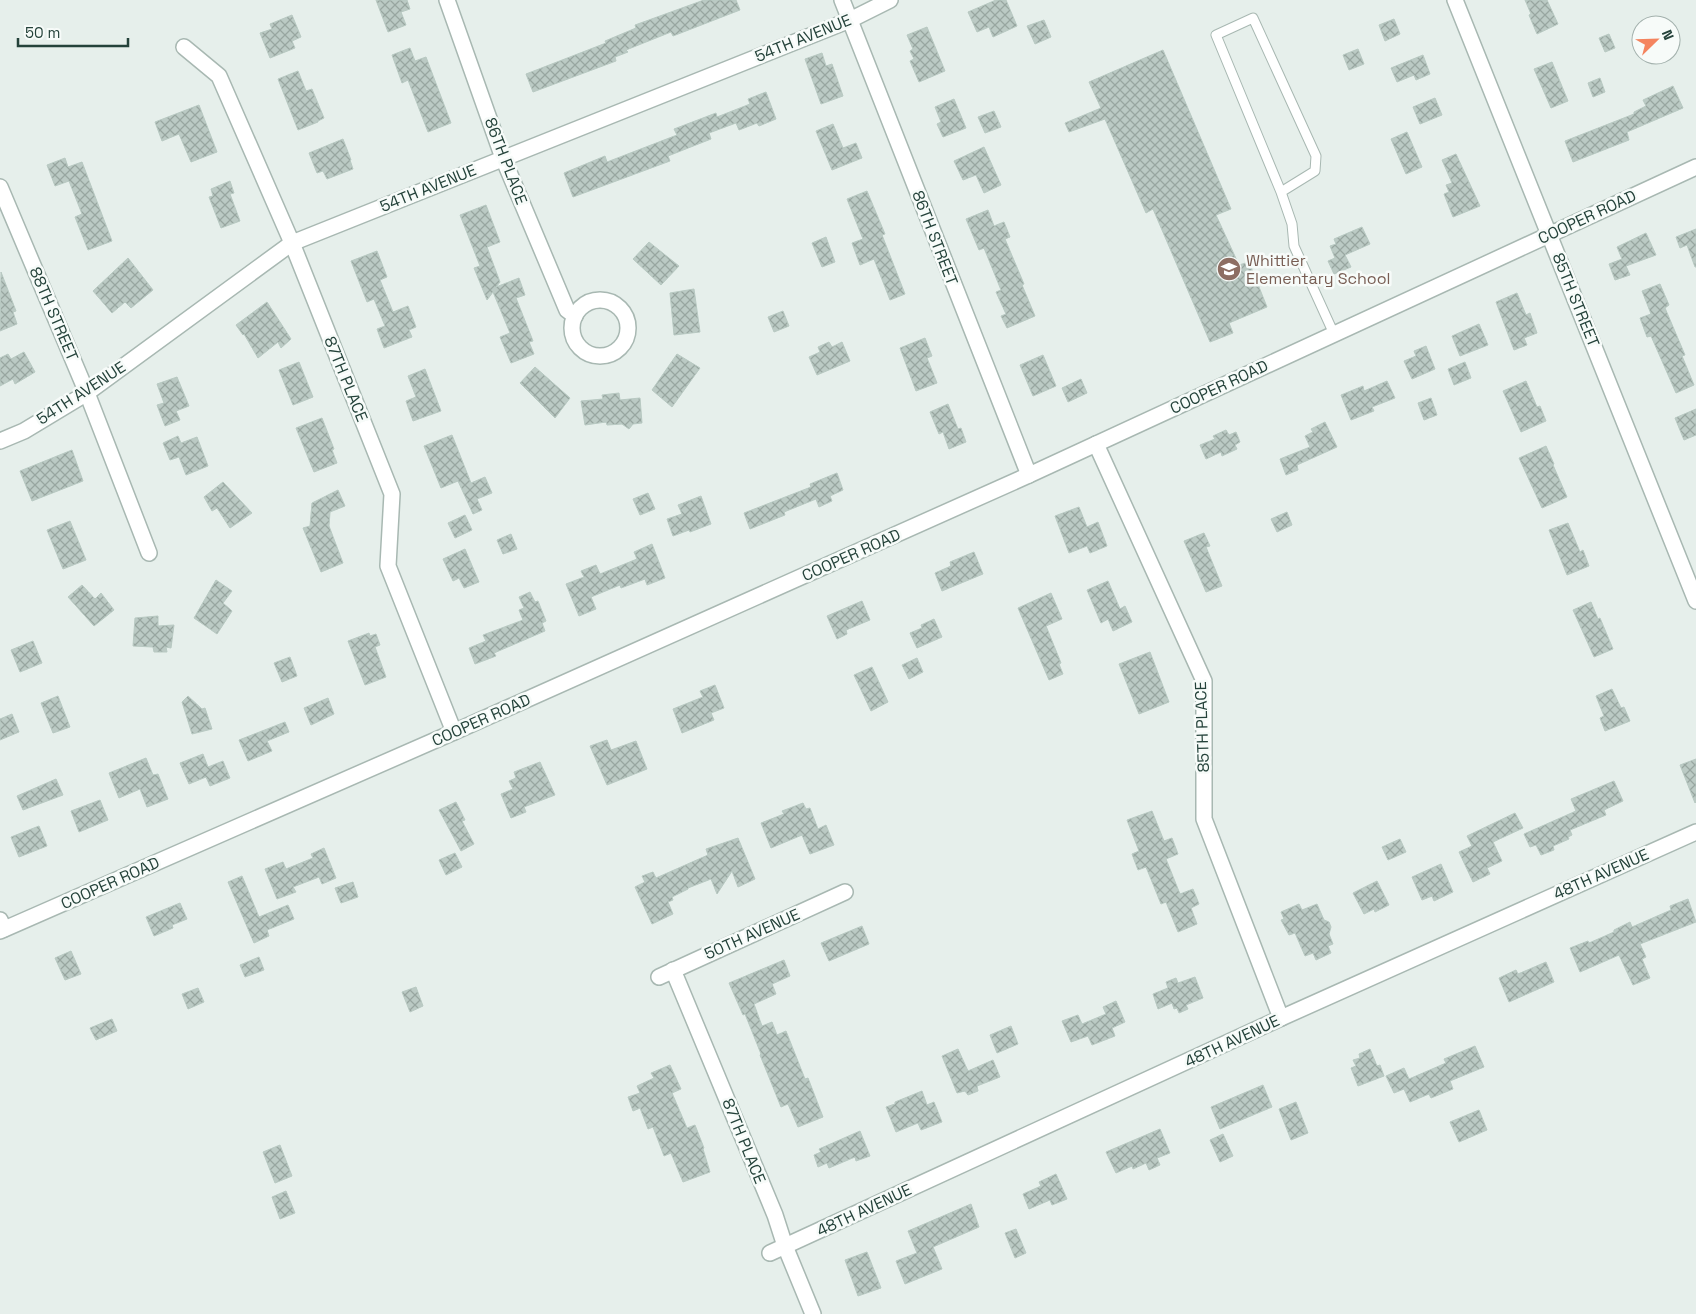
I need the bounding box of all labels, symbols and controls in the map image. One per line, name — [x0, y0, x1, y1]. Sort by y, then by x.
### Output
street label: 54TH AVENUE — [752, 9, 854, 67]
scale bar — [18, 15, 128, 47]
north arrow — [1631, 15, 1681, 65]
text: 50 m — [25, 23, 60, 42]
text: N — [1658, 27, 1678, 43]
street label: 86TH PLACE — [480, 115, 532, 207]
street label: 54TH AVENUE — [377, 159, 479, 217]
street label: COOPER ROAD — [1535, 185, 1639, 249]
street label: 86TH STREET — [907, 188, 963, 288]
place label: Whittier Elementary School — [1246, 250, 1391, 289]
street label: 85TH STREET — [1548, 250, 1604, 350]
school or university icon: Whittier Elementary School — [1216, 256, 1242, 282]
street label: 88TH STREET — [25, 264, 83, 364]
street label: 87TH PLACE — [319, 333, 373, 425]
street label: COOPER ROAD — [1167, 355, 1271, 419]
street label: 54TH AVENUE — [33, 356, 129, 430]
street label: COOPER ROAD — [798, 524, 904, 586]
street label: 85TH PLACE — [1190, 681, 1214, 773]
street label: COOPER ROAD — [428, 689, 534, 751]
street label: 48TH AVENUE — [1550, 844, 1652, 904]
street label: COOPER ROAD — [57, 852, 163, 914]
street label: 50TH AVENUE — [701, 904, 803, 964]
street label: 48TH AVENUE — [1181, 1010, 1283, 1072]
street label: 87TH PLACE — [717, 1095, 771, 1187]
street label: 48TH AVENUE — [813, 1179, 915, 1241]

